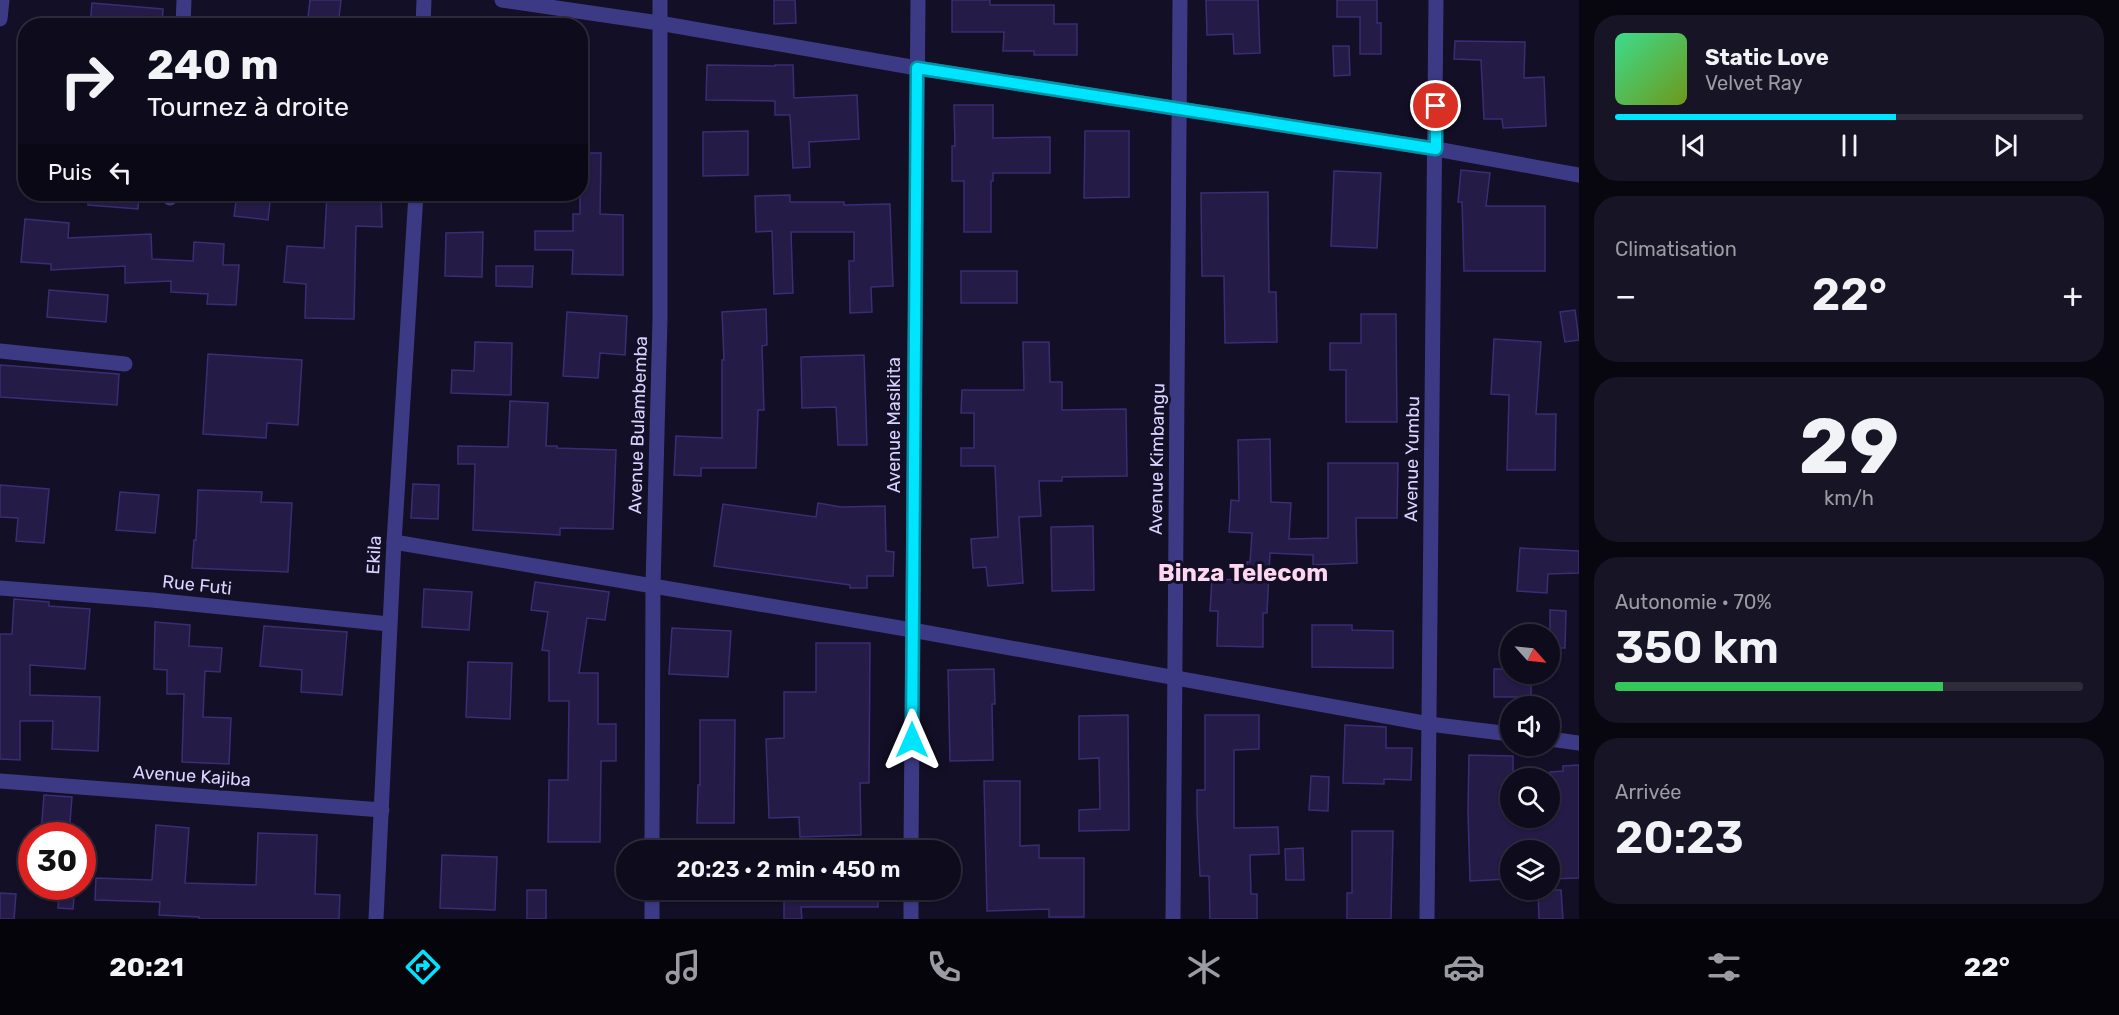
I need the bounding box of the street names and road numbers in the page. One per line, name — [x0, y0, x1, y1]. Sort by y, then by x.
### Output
street label: Avenue Bulambemba — [624, 336, 652, 514]
street label: Avenue Masikita — [883, 357, 905, 493]
street label: Avenue Kimbangu — [1145, 383, 1169, 535]
street label: Avenue Yumbu — [1400, 396, 1424, 522]
street label: Ekila — [362, 535, 386, 575]
street label: Rue Futi — [161, 570, 233, 600]
street label: Avenue Kajiba — [132, 761, 252, 791]

